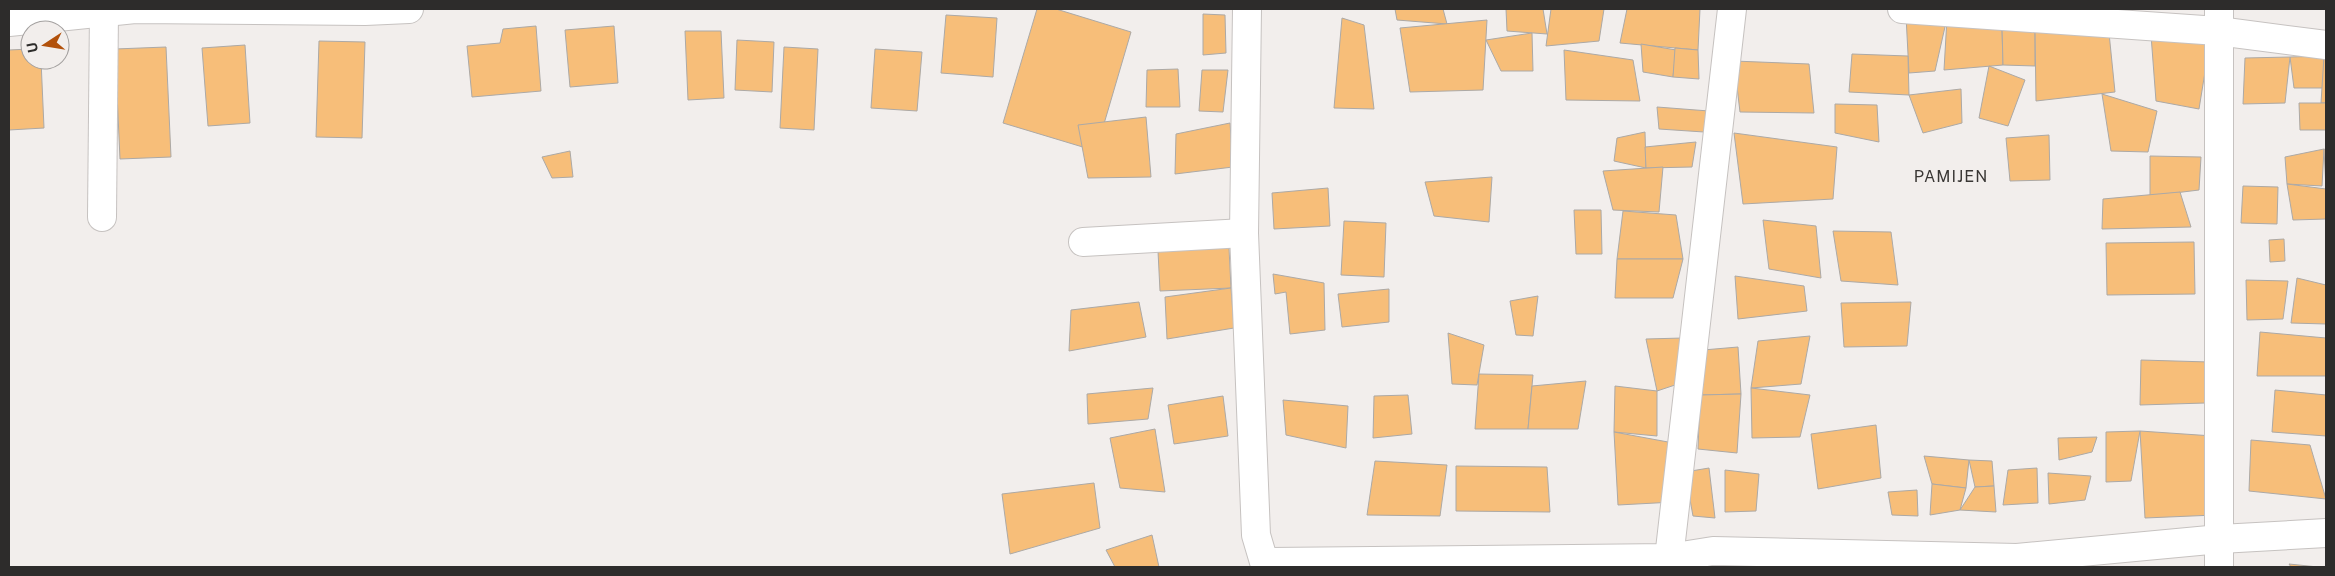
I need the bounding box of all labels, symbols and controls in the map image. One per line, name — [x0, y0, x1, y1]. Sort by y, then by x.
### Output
north arrow — [20, 20, 70, 70]
text: U — [23, 41, 41, 54]
district label: PAMIJEN — [1914, 167, 1988, 186]

